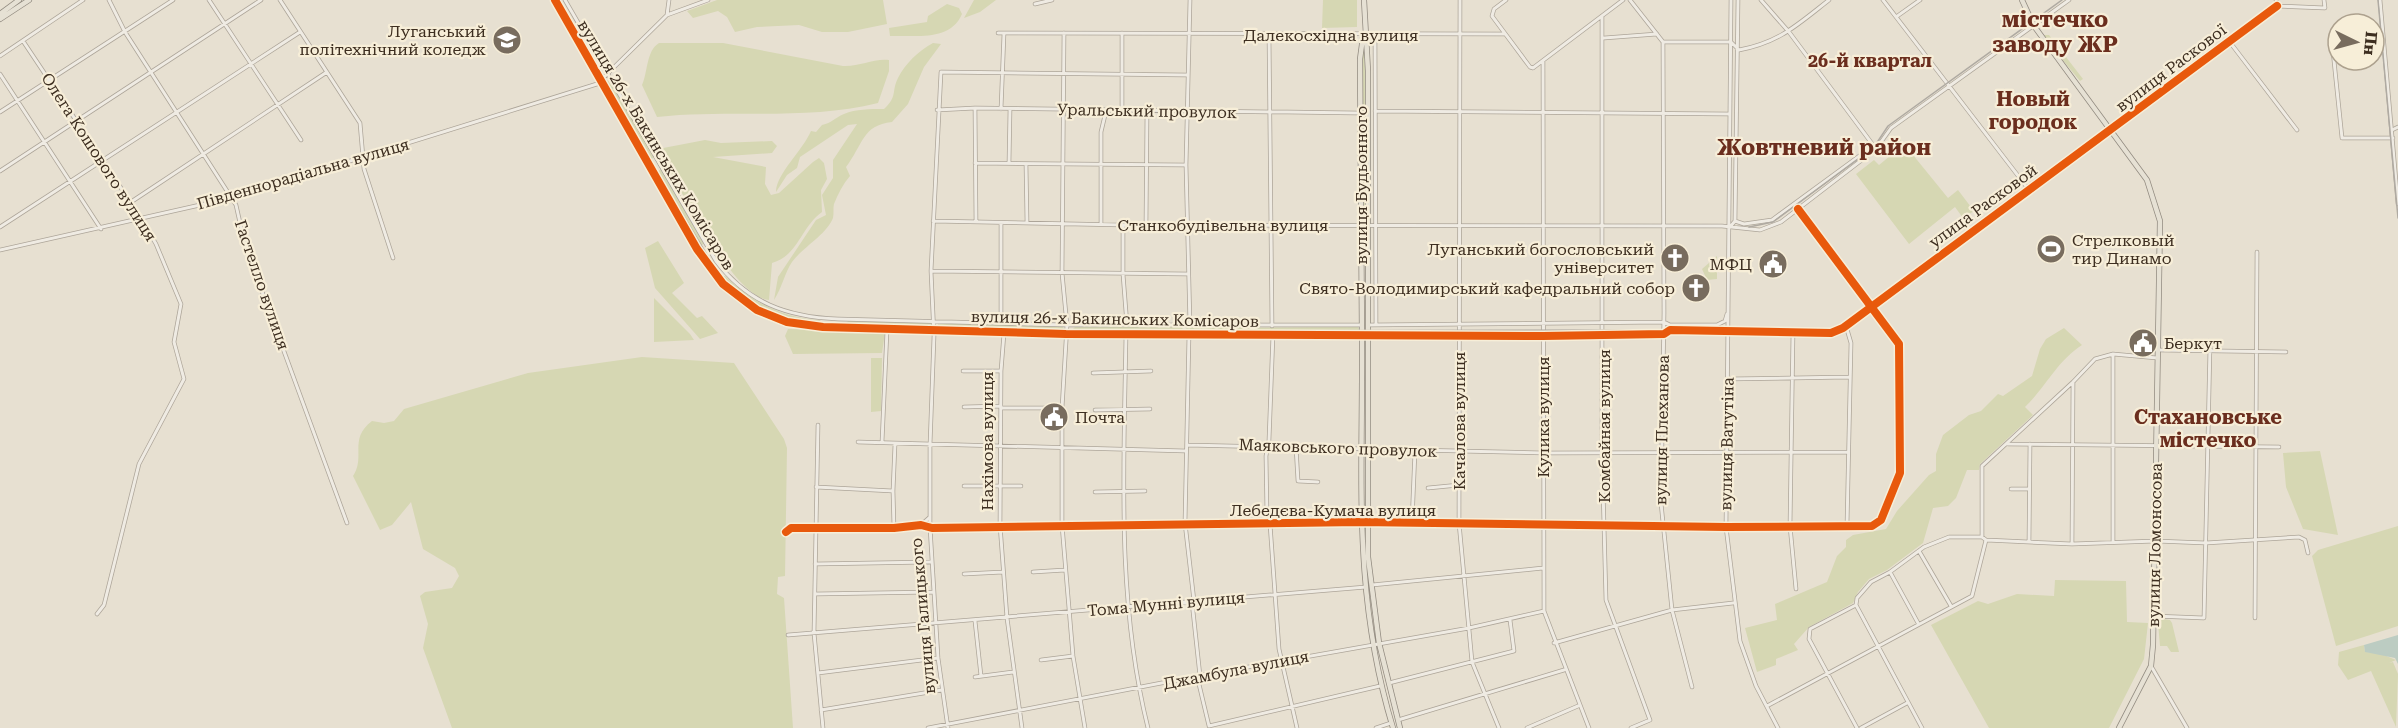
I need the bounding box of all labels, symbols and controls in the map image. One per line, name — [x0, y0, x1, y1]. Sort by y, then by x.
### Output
district label: містечко заводу ЖР — [1992, 7, 2118, 57]
north arrow — [2326, 12, 2386, 72]
street label: вулиця 26-х Бакинських Комісаров — [574, 17, 738, 273]
street label: вулиця Раскової — [2112, 20, 2230, 116]
place label: Луганський політехнічний коледж — [299, 22, 486, 59]
school or university icon: Луганський політехнічний коледж — [491, 24, 523, 56]
street label: Далекосхідна вулиця — [1243, 26, 1419, 45]
text: Пн — [2360, 31, 2381, 56]
district label: 26-й квартал — [1808, 50, 1932, 71]
street label: Олега Кошового вулиця — [37, 69, 161, 245]
district label: Новый городок — [1989, 87, 2078, 134]
street label: Уральський провулок — [1057, 100, 1237, 122]
street label: вулиця Будьонного — [1352, 105, 1371, 264]
street label: Південнорадіальна вулиця — [195, 135, 411, 213]
district label: Жовтневий район — [1717, 135, 1931, 160]
street label: улица Расковой — [1925, 160, 2041, 252]
street label: Станкобудівельна вулиця — [1118, 216, 1328, 235]
street label: Гастелло вулиця — [231, 217, 293, 353]
place label: Стрелковый тир Динамо — [2072, 231, 2175, 268]
sports icon: Стрелковый тир Динамо — [2035, 233, 2067, 265]
place label: Луганський богословський університет — [1428, 240, 1654, 277]
church icon: Луганський богословський університет — [1659, 242, 1691, 274]
public building icon: МФЦ — [1757, 248, 1789, 280]
place label: МФЦ — [1710, 255, 1752, 274]
church icon: Свято-Володимирський кафедральний собор — [1680, 272, 1712, 304]
place label: Свято-Володимирський кафедральний собор — [1299, 279, 1675, 298]
street label: вулиця 26-х Бакинських Комісаров — [971, 307, 1259, 331]
public building icon: Беркут — [2127, 327, 2159, 359]
place label: Беркут — [2164, 334, 2222, 353]
street label: Комбайная вулиця — [1595, 349, 1614, 503]
street label: Качалова вулиця — [1450, 352, 1469, 490]
street label: вулиця Плеханова — [1651, 354, 1673, 505]
street label: Кулика вулиця — [1534, 356, 1553, 478]
street label: Нахімова вулиця — [978, 371, 997, 511]
street label: вулиця Ватутіна — [1716, 377, 1738, 511]
public building icon: Почта — [1038, 401, 1070, 433]
district label: Стахановське містечко — [2134, 405, 2282, 452]
place label: Почта — [1075, 408, 1125, 427]
street label: Маяковського провулок — [1238, 435, 1438, 461]
street label: вулиця Ломоносова — [2144, 462, 2166, 627]
street label: Лебедєва-Кумача вулиця — [1230, 501, 1436, 520]
street label: вулиця Галицького — [907, 537, 939, 695]
street label: Тома Мунні вулиця — [1086, 588, 1246, 620]
street label: Джамбула вулиця — [1161, 647, 1311, 693]

